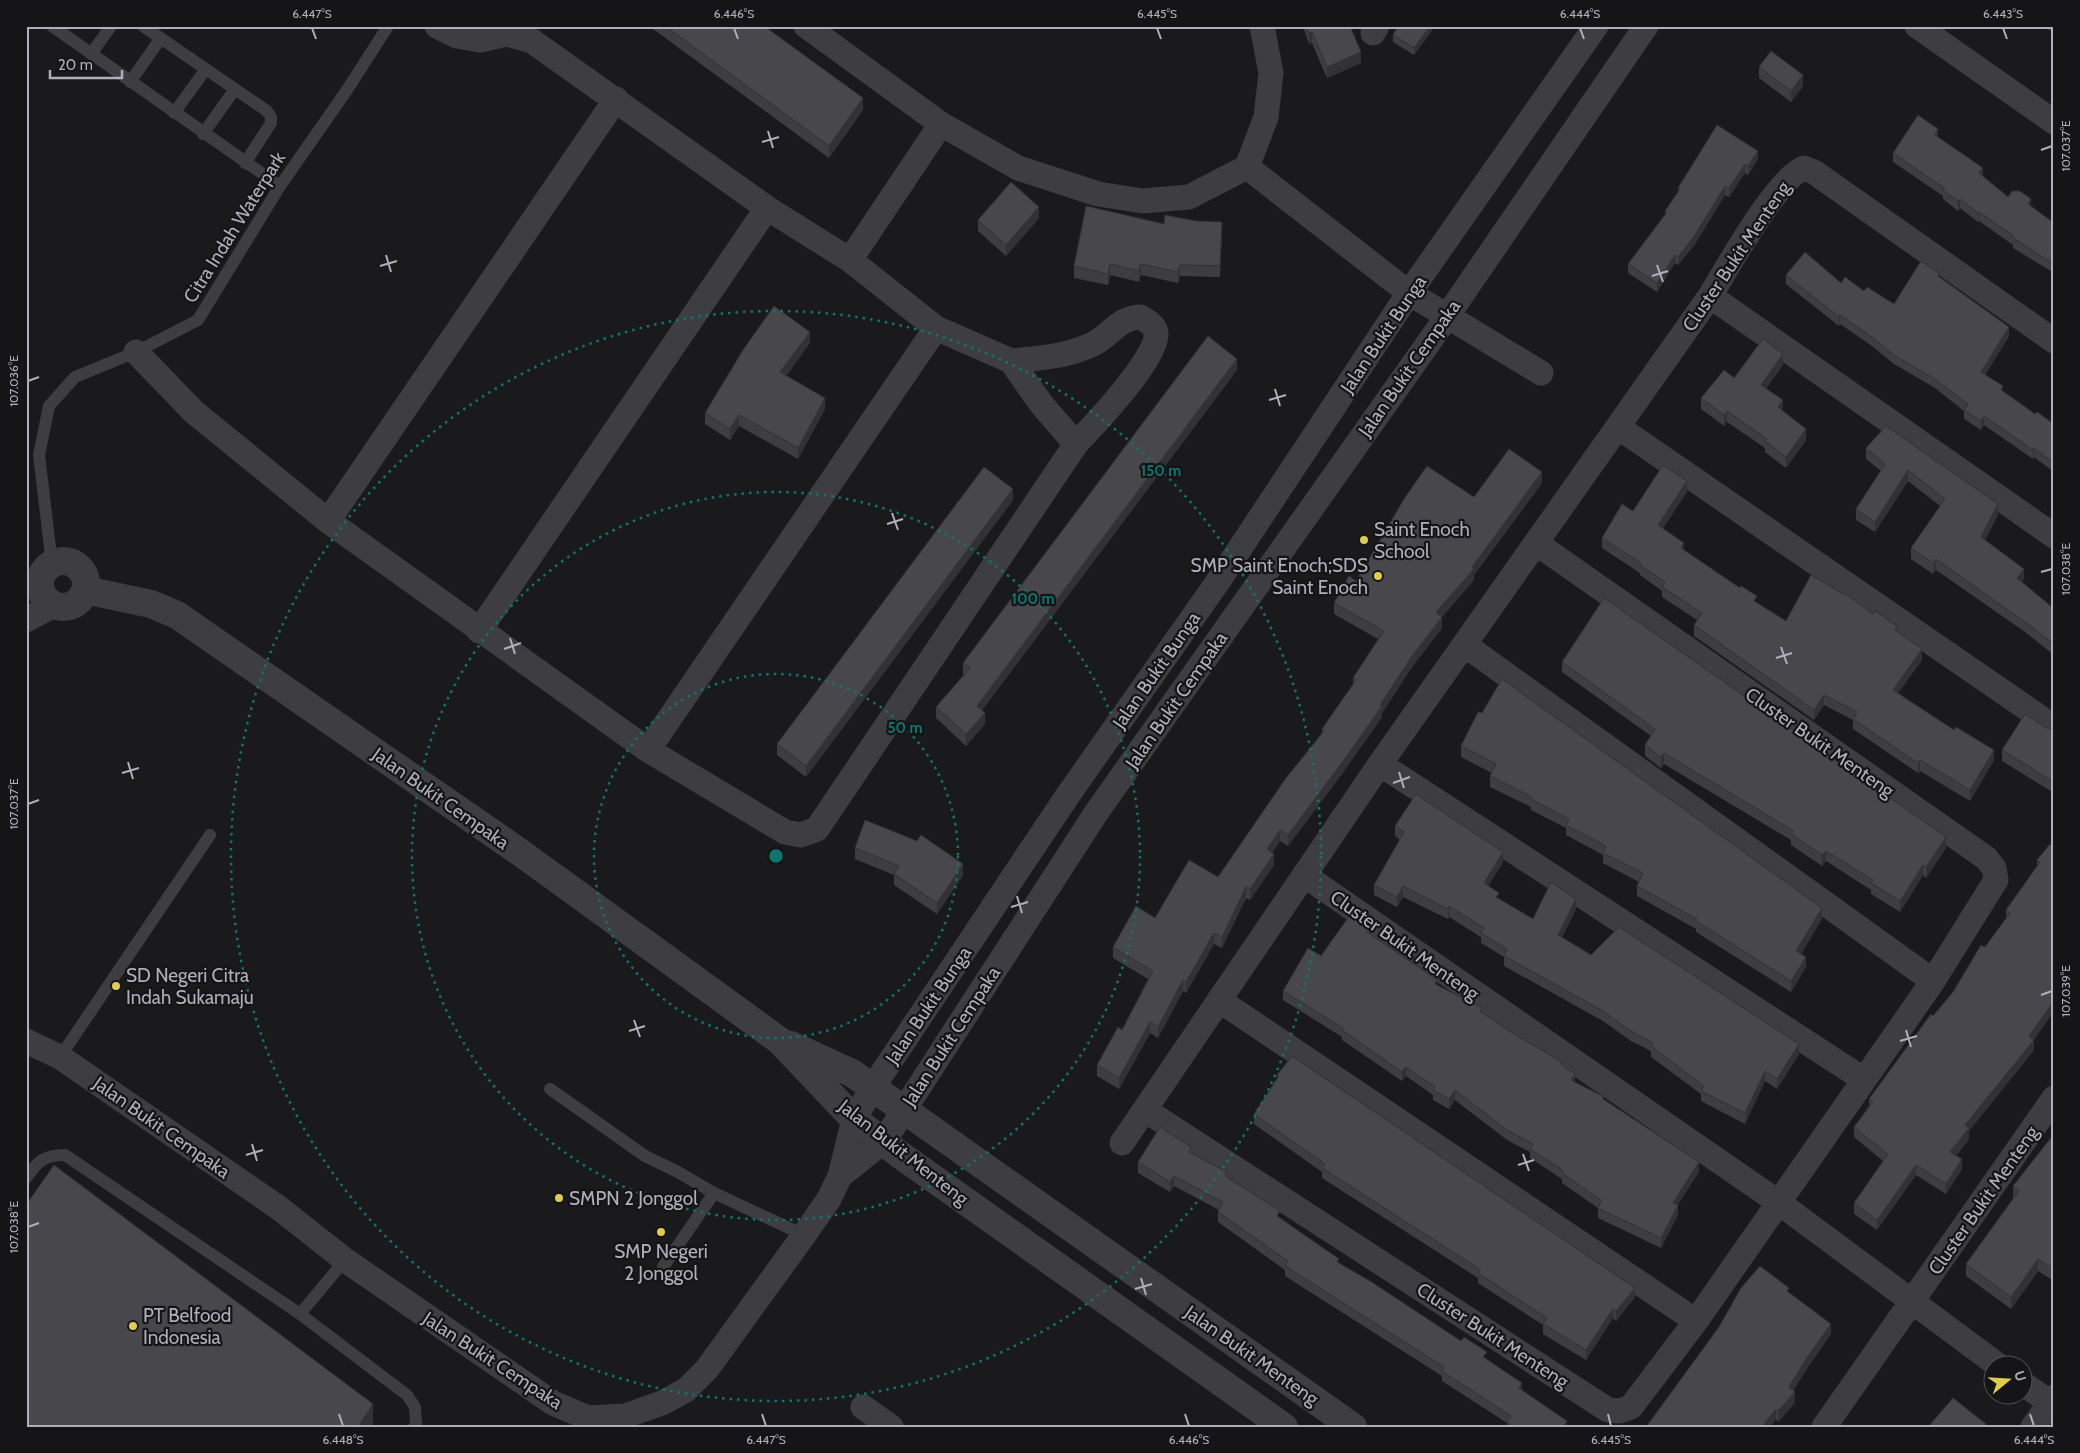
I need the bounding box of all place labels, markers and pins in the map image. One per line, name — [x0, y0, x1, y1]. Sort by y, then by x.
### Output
place label: Saint Enoch School — [1374, 518, 1470, 563]
marker: Saint Enoch School — [1358, 534, 1370, 546]
place label: SMP Saint Enoch;SDS Saint Enoch — [1191, 554, 1368, 599]
marker: SMP Saint Enoch;SDS Saint Enoch — [1372, 570, 1384, 582]
centre of rings — [767, 847, 785, 865]
place label: SD Negeri Citra Indah Sukamaju — [126, 964, 254, 1009]
marker: SD Negeri Citra Indah Sukamaju — [110, 980, 122, 992]
place label: SMPN 2 Jonggol — [569, 1187, 698, 1210]
marker: SMPN 2 Jonggol — [553, 1192, 565, 1204]
marker: SMP Negeri 2 Jonggol — [655, 1226, 667, 1238]
place label: SMP Negeri 2 Jonggol — [614, 1240, 708, 1285]
place label: PT Belfood Indonesia — [143, 1304, 231, 1349]
marker: PT Belfood Indonesia — [127, 1320, 139, 1332]

